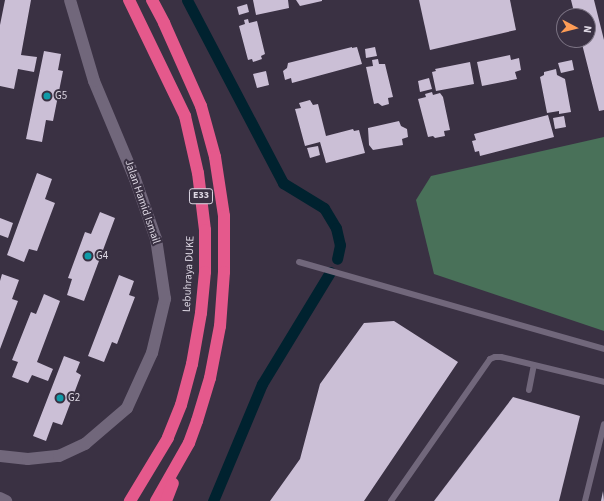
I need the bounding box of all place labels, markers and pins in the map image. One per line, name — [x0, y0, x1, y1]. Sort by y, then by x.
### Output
place label: G5 — [55, 89, 67, 103]
marker: G5 — [42, 91, 52, 101]
place label: G4 — [96, 249, 108, 263]
marker: G4 — [83, 251, 93, 261]
place label: G2 — [68, 391, 80, 405]
marker: G2 — [55, 393, 65, 403]

